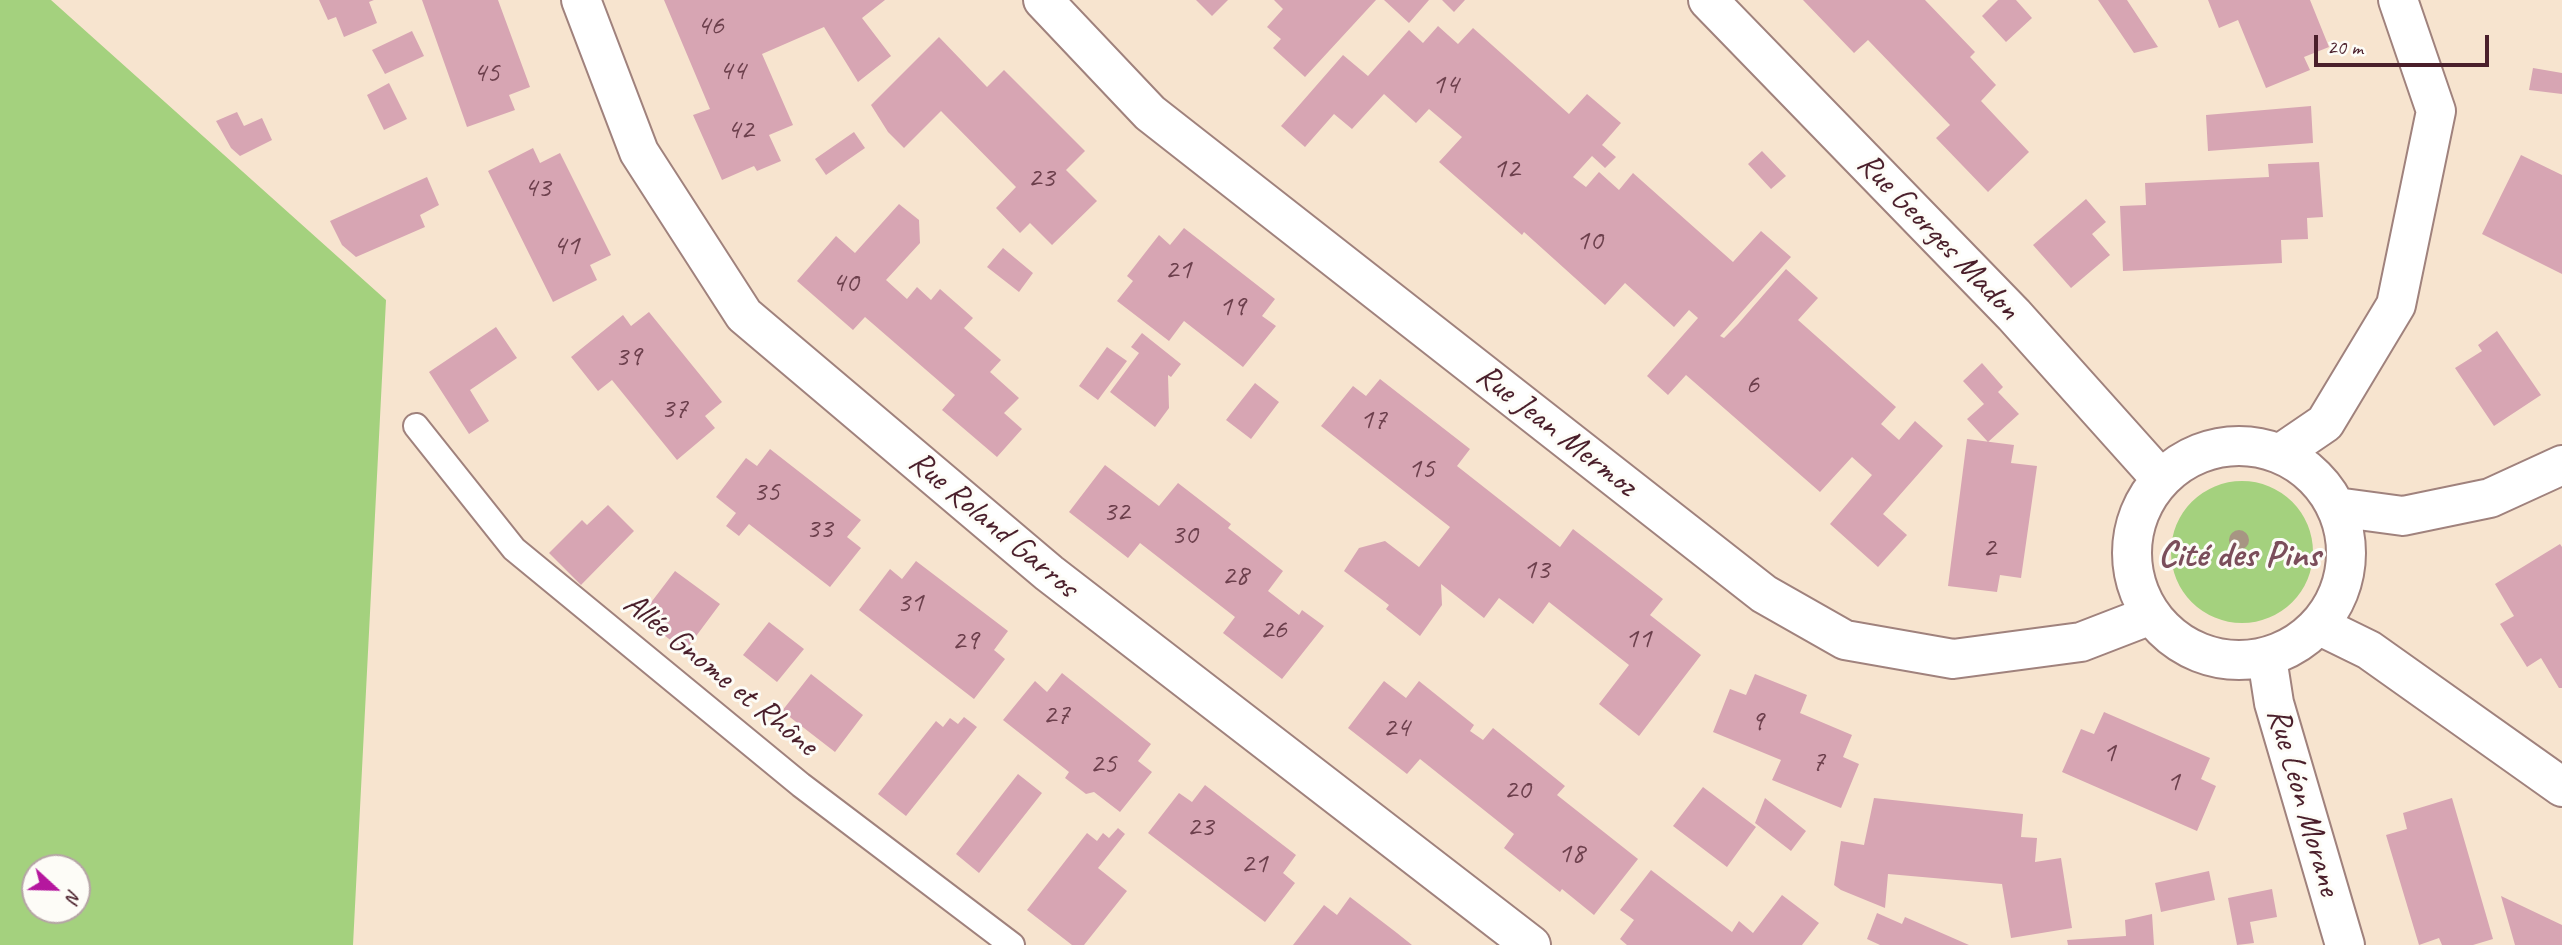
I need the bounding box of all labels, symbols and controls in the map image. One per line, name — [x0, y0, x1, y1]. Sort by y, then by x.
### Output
house number: 46 — [697, 8, 723, 44]
scale bar — [2317, 21, 2492, 65]
text: 20 m — [2327, 34, 2363, 60]
house number: 44 — [719, 53, 745, 89]
house number: 45 — [473, 55, 499, 91]
house number: 14 — [1432, 67, 1458, 103]
house number: 42 — [727, 112, 753, 148]
street label: Rue Georges Madon — [1848, 145, 2028, 329]
house number: 12 — [1493, 151, 1519, 187]
house number: 23 — [1028, 160, 1054, 196]
house number: 43 — [524, 170, 550, 206]
house number: 10 — [1576, 223, 1602, 259]
house number: 41 — [553, 228, 579, 264]
house number: 21 — [1165, 252, 1191, 288]
house number: 40 — [832, 265, 858, 301]
house number: 19 — [1219, 289, 1245, 325]
house number: 39 — [615, 339, 641, 375]
street label: Rue Jean Mermoz — [1468, 356, 1644, 506]
house number: 6 — [1745, 367, 1759, 403]
house number: 37 — [661, 391, 687, 427]
house number: 17 — [1360, 402, 1386, 438]
street label: Rue Roland Garros — [900, 443, 1086, 607]
house number: 15 — [1408, 451, 1434, 487]
house number: 35 — [753, 474, 779, 510]
house number: 32 — [1103, 494, 1129, 530]
house number: 33 — [806, 511, 832, 547]
house number: 30 — [1171, 517, 1197, 553]
house number: 2 — [1982, 530, 1996, 566]
district label: Cité des Pins — [2158, 534, 2320, 578]
house number: 13 — [1523, 552, 1549, 588]
house number: 28 — [1222, 558, 1248, 594]
street label: Allée Gnome et Rhône — [615, 585, 825, 765]
house number: 31 — [897, 585, 923, 621]
house number: 26 — [1260, 612, 1286, 648]
house number: 11 — [1625, 621, 1651, 657]
house number: 29 — [952, 623, 978, 659]
house number: 27 — [1043, 697, 1069, 733]
house number: 9 — [1750, 704, 1764, 740]
street label: Rue Léon Morane — [2257, 704, 2349, 900]
house number: 24 — [1383, 710, 1409, 746]
house number: 1 — [2102, 735, 2116, 771]
house number: 7 — [1811, 744, 1825, 780]
house number: 25 — [1090, 746, 1116, 782]
house number: 1 — [2166, 764, 2180, 800]
house number: 20 — [1504, 772, 1530, 808]
house number: 23 — [1187, 809, 1213, 845]
house number: 18 — [1558, 836, 1584, 872]
house number: 21 — [1241, 846, 1267, 882]
north arrow — [21, 854, 91, 924]
text: N — [60, 886, 87, 906]

